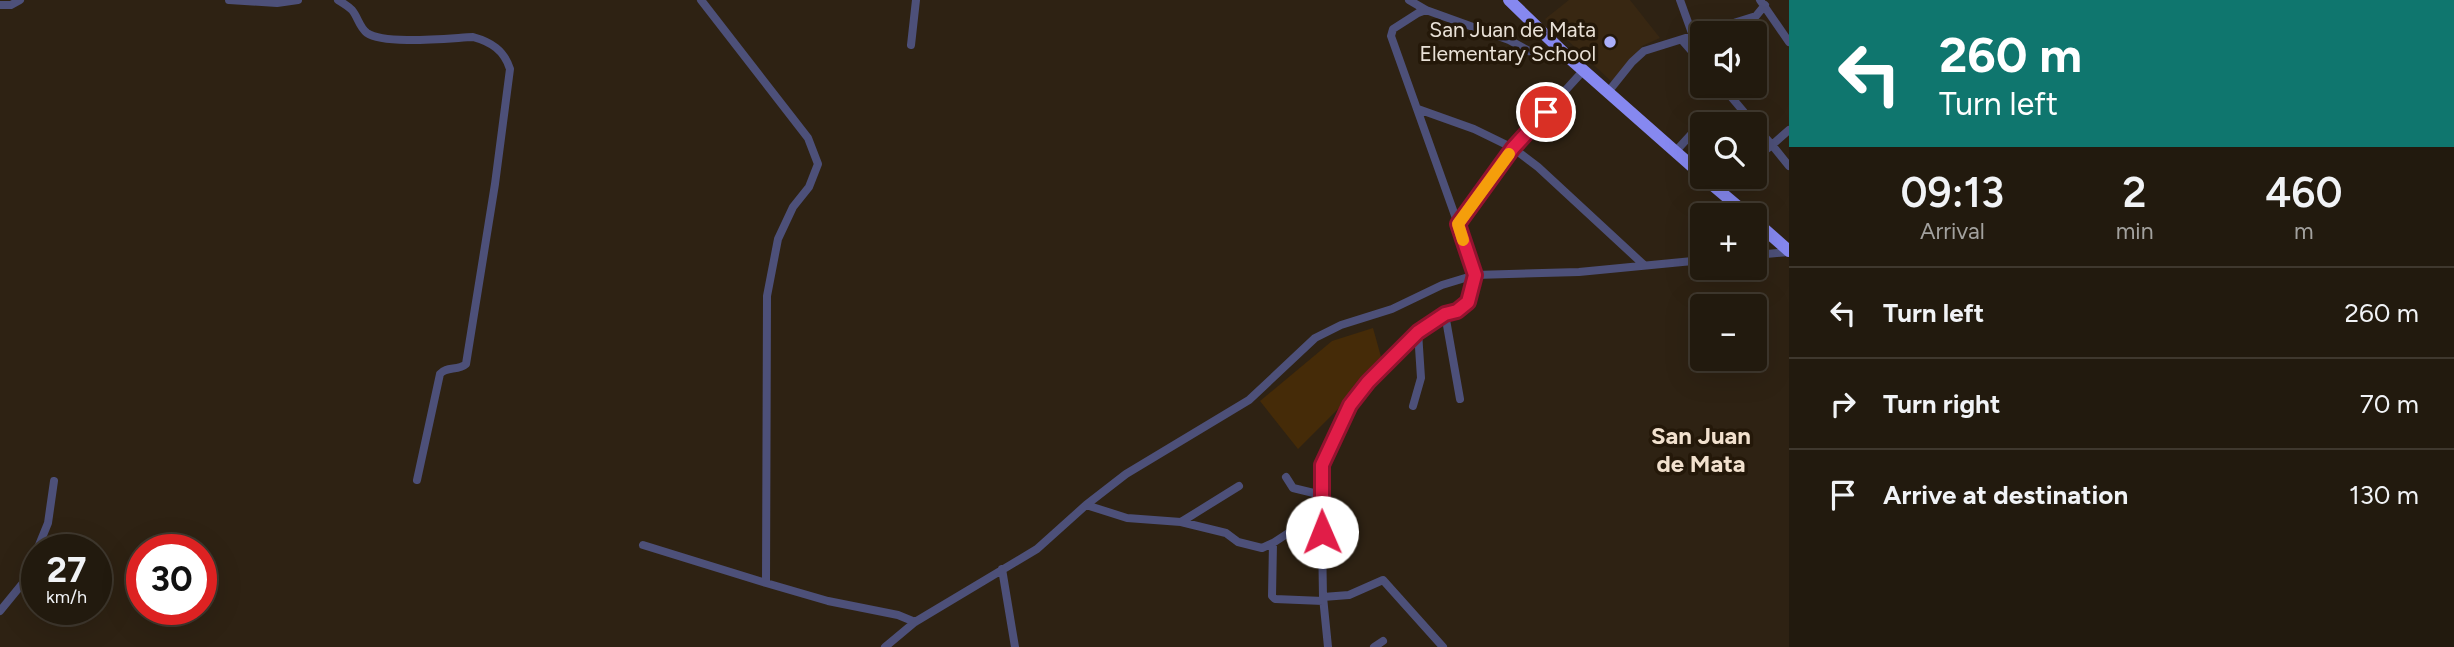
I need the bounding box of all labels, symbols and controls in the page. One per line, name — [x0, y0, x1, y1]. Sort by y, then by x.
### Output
place label: San Juan de Mata Elementary School — [1420, 17, 1596, 66]
map controls — [1690, 21, 1767, 371]
button: sound — [1690, 21, 1767, 98]
text: 260 m — [1939, 25, 2082, 84]
icon: left — [1824, 28, 1915, 119]
marker: San Juan de Mata Elementary School — [1602, 34, 1618, 50]
pin — [1516, 82, 1576, 142]
text: Turn left — [1939, 85, 2058, 123]
icon: arrive — [1527, 93, 1565, 131]
button: search — [1690, 112, 1767, 189]
text: 09:13 — [1900, 167, 2004, 218]
text: 2 — [2123, 167, 2147, 218]
text: 460 — [2265, 167, 2343, 218]
button: + — [1690, 203, 1767, 280]
text: Arrival — [1920, 217, 1985, 245]
text: min — [2116, 217, 2153, 245]
text: m — [2294, 217, 2314, 245]
button: − — [1690, 294, 1767, 371]
icon: left — [1824, 294, 1862, 332]
text: Turn left — [1883, 297, 1984, 329]
text: 260 m — [2345, 297, 2419, 329]
icon: right — [1824, 385, 1862, 423]
text: Turn right — [1883, 388, 2000, 420]
text: 70 m — [2360, 388, 2419, 420]
district label: San Juan de Mata — [1651, 421, 1751, 478]
icon: arrive — [1824, 476, 1862, 514]
text: Arrive at destination — [1883, 479, 2128, 511]
text: 130 m — [2349, 479, 2419, 511]
position arrow — [1285, 495, 1359, 569]
speed limit sign: 30 — [126, 534, 217, 625]
text: 27 — [47, 549, 86, 591]
text: km/h — [46, 586, 87, 608]

